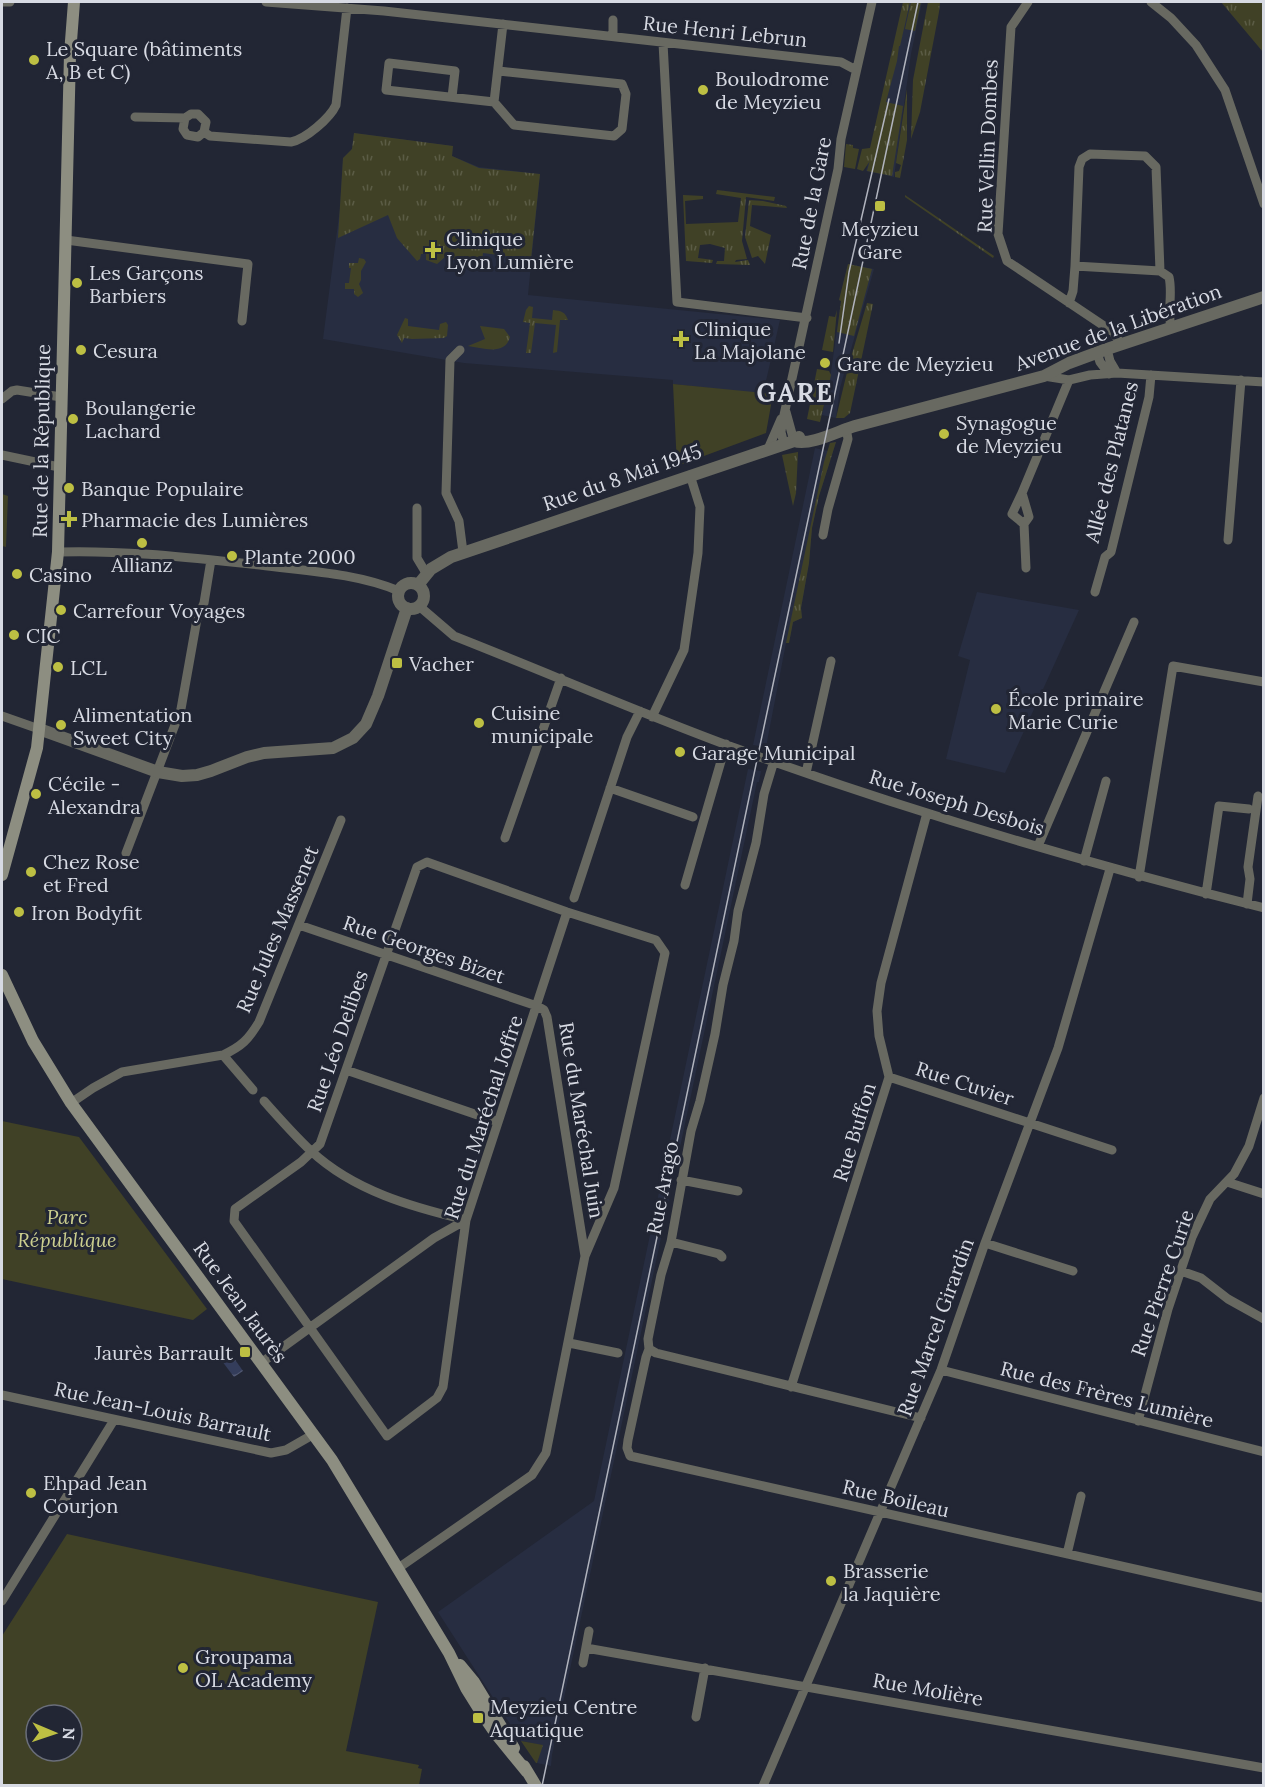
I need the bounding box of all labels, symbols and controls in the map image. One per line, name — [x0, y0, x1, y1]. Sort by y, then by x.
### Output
street label: Rue Henri Lebrun — [642, 10, 808, 52]
place label: Le Square (bâtiments A, B et C) — [45, 36, 242, 85]
marker: Le Square (bâtiments A, B et C) — [27, 53, 41, 67]
street label: Rue Vellin Dombes — [971, 59, 1003, 233]
place label: Boulodrome de Meyzieu — [715, 66, 829, 114]
marker: Boulodrome de Meyzieu — [696, 83, 710, 97]
street label: Rue de la Gare — [786, 134, 836, 271]
marker: Meyzieu Gare — [873, 199, 887, 213]
place label: Meyzieu Gare — [841, 216, 919, 264]
place label: Clinique Lyon Lumière — [446, 226, 574, 274]
marker: Clinique Lyon Lumière — [424, 241, 442, 259]
place label: Les Garçons Barbiers — [89, 260, 204, 308]
marker: Les Garçons Barbiers — [70, 276, 84, 290]
street label: Avenue de la Libération — [1010, 278, 1225, 376]
place label: Clinique La Majolane — [694, 316, 806, 364]
marker: Clinique La Majolane — [672, 330, 690, 348]
place label: Cesura — [93, 338, 158, 363]
marker: Cesura — [74, 343, 88, 357]
street label: Rue de la République — [27, 344, 55, 538]
place label: Gare de Meyzieu — [837, 351, 993, 376]
marker: Gare de Meyzieu — [818, 356, 832, 370]
district label: GARE — [757, 376, 833, 409]
street label: Allée des Platanes — [1079, 379, 1143, 546]
place label: Boulangerie Lachard — [85, 395, 196, 443]
place label: Synagogue de Meyzieu — [956, 410, 1062, 458]
marker: Boulangerie Lachard — [66, 412, 80, 426]
marker: Synagogue de Meyzieu — [937, 427, 951, 441]
street label: Rue du 8 Mai 1945 — [539, 438, 705, 516]
place label: Banque Populaire — [81, 476, 244, 501]
marker: Banque Populaire — [62, 481, 76, 495]
place label: Pharmacie des Lumières — [81, 507, 308, 532]
marker: Pharmacie des Lumières — [62, 512, 76, 526]
marker: Allianz — [135, 536, 149, 550]
place label: Plante 2000 — [244, 544, 356, 569]
marker: Plante 2000 — [225, 549, 239, 563]
place label: Allianz — [110, 552, 173, 577]
place label: Casino — [29, 562, 92, 587]
marker: Casino — [10, 567, 24, 581]
place label: Carrefour Voyages — [73, 598, 245, 623]
marker: Carrefour Voyages — [54, 603, 68, 617]
place label: CIC — [26, 623, 60, 648]
marker: CIC — [7, 628, 21, 642]
place label: Vacher — [408, 651, 474, 676]
place label: LCL — [70, 655, 107, 680]
marker: Vacher — [390, 656, 404, 670]
marker: LCL — [51, 660, 65, 674]
place label: École primaire Marie Curie — [1008, 686, 1144, 734]
place label: Cuisine municipale — [491, 700, 594, 748]
place label: Alimentation Sweet City — [72, 702, 192, 750]
marker: École primaire Marie Curie — [989, 702, 1003, 716]
marker: Cuisine municipale — [472, 716, 486, 730]
marker: Alimentation Sweet City — [54, 718, 68, 732]
place label: Garage Municipal — [692, 740, 855, 765]
marker: Garage Municipal — [673, 745, 687, 759]
street label: Rue Joseph Desbois — [866, 763, 1048, 841]
place label: Cécile - Alexandra — [47, 771, 141, 819]
marker: Cécile - Alexandra — [29, 787, 43, 801]
street label: Rue Jules Massenet — [230, 841, 324, 1016]
place label: Chez Rose et Fred — [43, 849, 140, 897]
marker: Chez Rose et Fred — [24, 865, 38, 879]
place label: Iron Bodyfit — [31, 900, 142, 925]
marker: Iron Bodyfit — [12, 905, 26, 919]
street label: Rue Georges Bizet — [340, 910, 508, 989]
street label: Rue Léo Delibes — [301, 967, 373, 1115]
street label: Rue du Maréchal Joffre — [438, 1012, 528, 1222]
street label: Rue du Maréchal Juin — [554, 1020, 610, 1220]
street label: Rue Cuvier — [913, 1055, 1018, 1111]
street label: Rue Buffon — [827, 1079, 881, 1185]
street label: Rue Arago — [641, 1139, 683, 1237]
park label: Parc République — [17, 1204, 117, 1252]
street label: Rue Pierre Curie — [1125, 1206, 1199, 1360]
street label: Rue Marcel Girardin — [891, 1234, 979, 1420]
street label: Rue Jean Jaurès — [189, 1236, 293, 1368]
place label: Jaurès Barrault — [94, 1340, 233, 1365]
marker: Jaurès Barrault — [238, 1345, 252, 1359]
street label: Rue des Frères Lumière — [998, 1355, 1216, 1433]
street label: Rue Jean-Louis Barrault — [52, 1376, 274, 1446]
place label: Ehpad Jean Courjon — [43, 1470, 147, 1518]
street label: Rue Boileau — [840, 1474, 952, 1522]
marker: Ehpad Jean Courjon — [24, 1486, 38, 1500]
place label: Brasserie la Jaquière — [843, 1558, 941, 1606]
marker: Brasserie la Jaquière — [824, 1574, 838, 1588]
place label: Groupama OL Academy — [195, 1644, 312, 1692]
marker: Groupama OL Academy — [176, 1661, 190, 1675]
street label: Rue Molière — [871, 1667, 985, 1711]
place label: Meyzieu Centre Aquatique — [489, 1694, 637, 1742]
north arrow — [24, 1703, 84, 1763]
marker: Meyzieu Centre Aquatique — [471, 1711, 485, 1725]
text: N — [59, 1727, 79, 1740]

